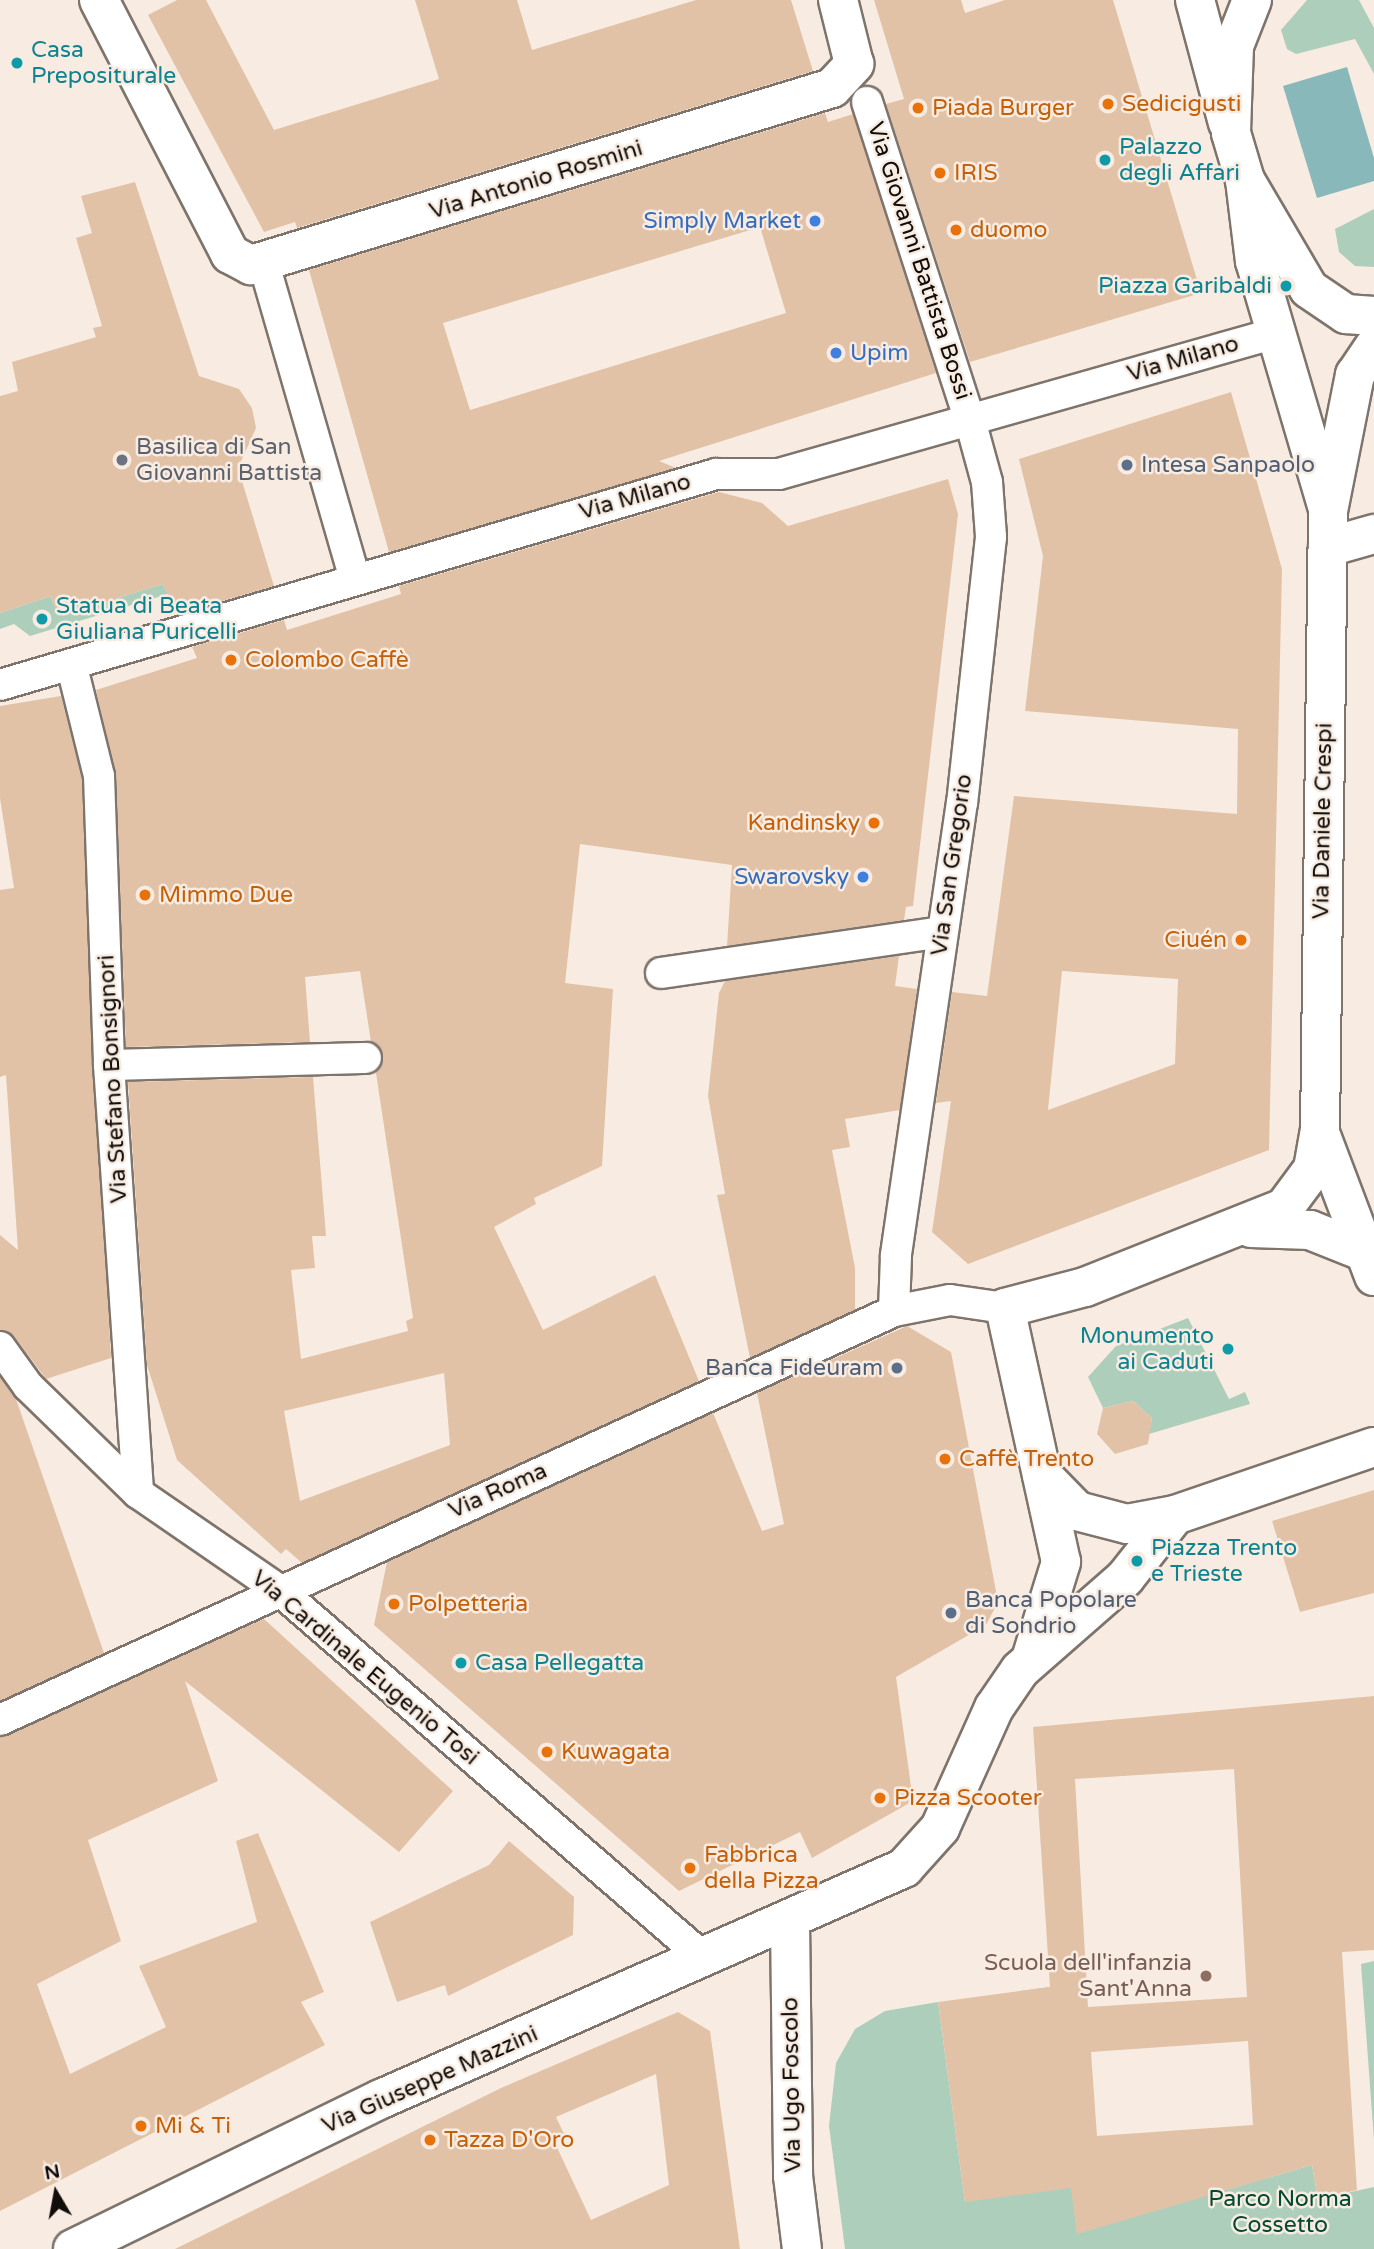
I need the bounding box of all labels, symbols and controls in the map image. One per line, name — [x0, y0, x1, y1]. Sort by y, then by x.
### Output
place label: Casa Prepositurale — [31, 36, 176, 90]
marker: Casa Prepositurale — [9, 55, 25, 71]
place label: Sedicigusti — [1122, 90, 1241, 118]
place label: Piada Burger — [932, 94, 1074, 122]
marker: Sedicigusti — [1100, 96, 1116, 112]
marker: Piada Burger — [910, 100, 926, 116]
street label: Via Giovanni Battista Bossi — [861, 119, 977, 403]
place label: Palazzo degli Affari — [1119, 133, 1240, 187]
street label: Via Antonio Rosmini — [426, 134, 646, 226]
marker: Palazzo degli Affari — [1097, 152, 1113, 168]
place label: IRIS — [954, 159, 998, 187]
marker: IRIS — [932, 165, 948, 181]
place label: Simply Market — [644, 207, 801, 235]
marker: Simply Market — [807, 213, 823, 229]
place label: duomo — [970, 216, 1048, 244]
marker: duomo — [948, 222, 964, 238]
place label: Piazza Garibaldi — [1098, 272, 1272, 300]
marker: Piazza Garibaldi — [1278, 278, 1294, 294]
street label: Via Milano — [1124, 330, 1242, 388]
place label: Upim — [850, 339, 908, 367]
marker: Upim — [828, 345, 844, 361]
place label: Basilica di San Giovanni Battista — [136, 433, 322, 487]
place label: Intesa Sanpaolo — [1141, 451, 1315, 479]
marker: Basilica di San Giovanni Battista — [114, 452, 130, 468]
marker: Intesa Sanpaolo — [1119, 457, 1135, 473]
street label: Via Milano — [576, 468, 694, 526]
place label: Statua di Beata Giuliana Puricelli — [56, 592, 237, 646]
marker: Statua di Beata Giuliana Puricelli — [34, 611, 50, 627]
place label: Colombo Caffè — [245, 646, 409, 674]
marker: Colombo Caffè — [223, 652, 239, 668]
street label: Via Daniele Crespi — [1307, 723, 1339, 919]
street label: Via San Gregorio — [926, 772, 978, 958]
place label: Kandinsky — [747, 809, 860, 837]
marker: Kandinsky — [866, 815, 882, 831]
place label: Swarovsky — [734, 863, 849, 891]
marker: Swarovsky — [855, 869, 871, 885]
place label: Mimmo Due — [159, 881, 293, 909]
marker: Mimmo Due — [137, 887, 153, 903]
place label: Ciuén — [1164, 926, 1227, 954]
marker: Ciuén — [1233, 932, 1249, 948]
street label: Via Stefano Bonsignori — [93, 954, 133, 1204]
place label: Monumento ai Caduti — [1080, 1322, 1214, 1376]
marker: Monumento ai Caduti — [1220, 1341, 1236, 1357]
place label: Banca Fideuram — [705, 1354, 883, 1382]
marker: Banca Fideuram — [889, 1360, 905, 1376]
place label: Caffè Trento — [959, 1445, 1094, 1473]
marker: Caffè Trento — [937, 1451, 953, 1467]
street label: Via Roma — [445, 1457, 551, 1525]
place label: Piazza Trento e Trieste — [1151, 1534, 1297, 1588]
marker: Piazza Trento e Trieste — [1129, 1553, 1145, 1569]
street label: Via Cardinale Eugenio Tosi — [246, 1565, 484, 1771]
place label: Banca Popolare di Sondrio — [965, 1586, 1137, 1640]
place label: Polpetteria — [408, 1590, 528, 1618]
marker: Polpetteria — [386, 1596, 402, 1612]
marker: Banca Popolare di Sondrio — [943, 1605, 959, 1621]
place label: Casa Pellegatta — [475, 1649, 644, 1677]
marker: Casa Pellegatta — [453, 1655, 469, 1671]
place label: Kuwagata — [561, 1738, 670, 1766]
marker: Kuwagata — [539, 1744, 555, 1760]
place label: Pizza Scooter — [894, 1784, 1041, 1812]
marker: Pizza Scooter — [872, 1790, 888, 1806]
place label: Fabbrica della Pizza — [704, 1841, 819, 1895]
marker: Fabbrica della Pizza — [682, 1860, 698, 1876]
place label: Scuola dell'infanzia Sant'Anna — [984, 1949, 1192, 2003]
marker: Scuola dell'infanzia Sant'Anna — [1198, 1968, 1214, 1984]
street label: Via Ugo Foscolo — [777, 1997, 807, 2173]
street label: Via Giuseppe Mazzini — [318, 2020, 542, 2140]
place label: Mi & Ti — [155, 2112, 231, 2140]
marker: Mi & Ti — [133, 2118, 149, 2134]
place label: Tazza D'Oro — [444, 2126, 574, 2154]
marker: Tazza D'Oro — [422, 2132, 438, 2148]
north arrow — [21, 2158, 91, 2228]
text: N — [43, 2160, 62, 2184]
park label: Parco Norma Cossetto — [1208, 2185, 1352, 2239]

